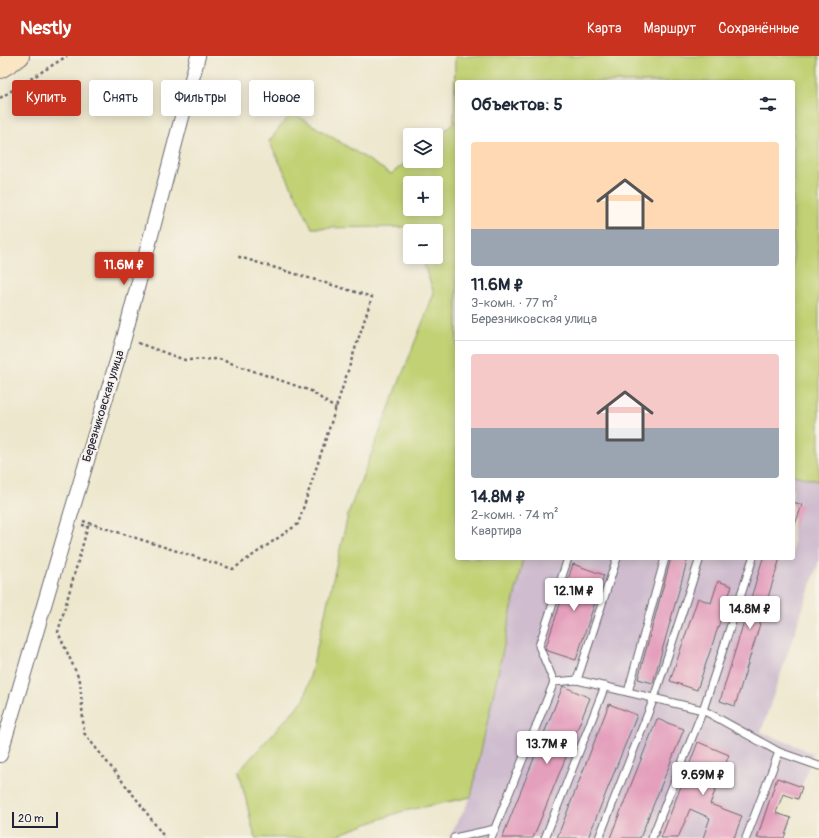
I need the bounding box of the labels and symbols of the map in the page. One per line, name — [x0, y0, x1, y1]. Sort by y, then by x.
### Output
pin: 11.6M ₽ — [87, 252, 161, 286]
street label: Березниковская улица — [79, 348, 128, 464]
pin: 12.1M ₽ — [537, 578, 611, 612]
pin: 14.8M ₽ — [713, 596, 787, 630]
pin: 13.7M ₽ — [510, 731, 584, 765]
pin: 9.69M ₽ — [666, 762, 740, 796]
scale bar — [12, 810, 58, 829]

